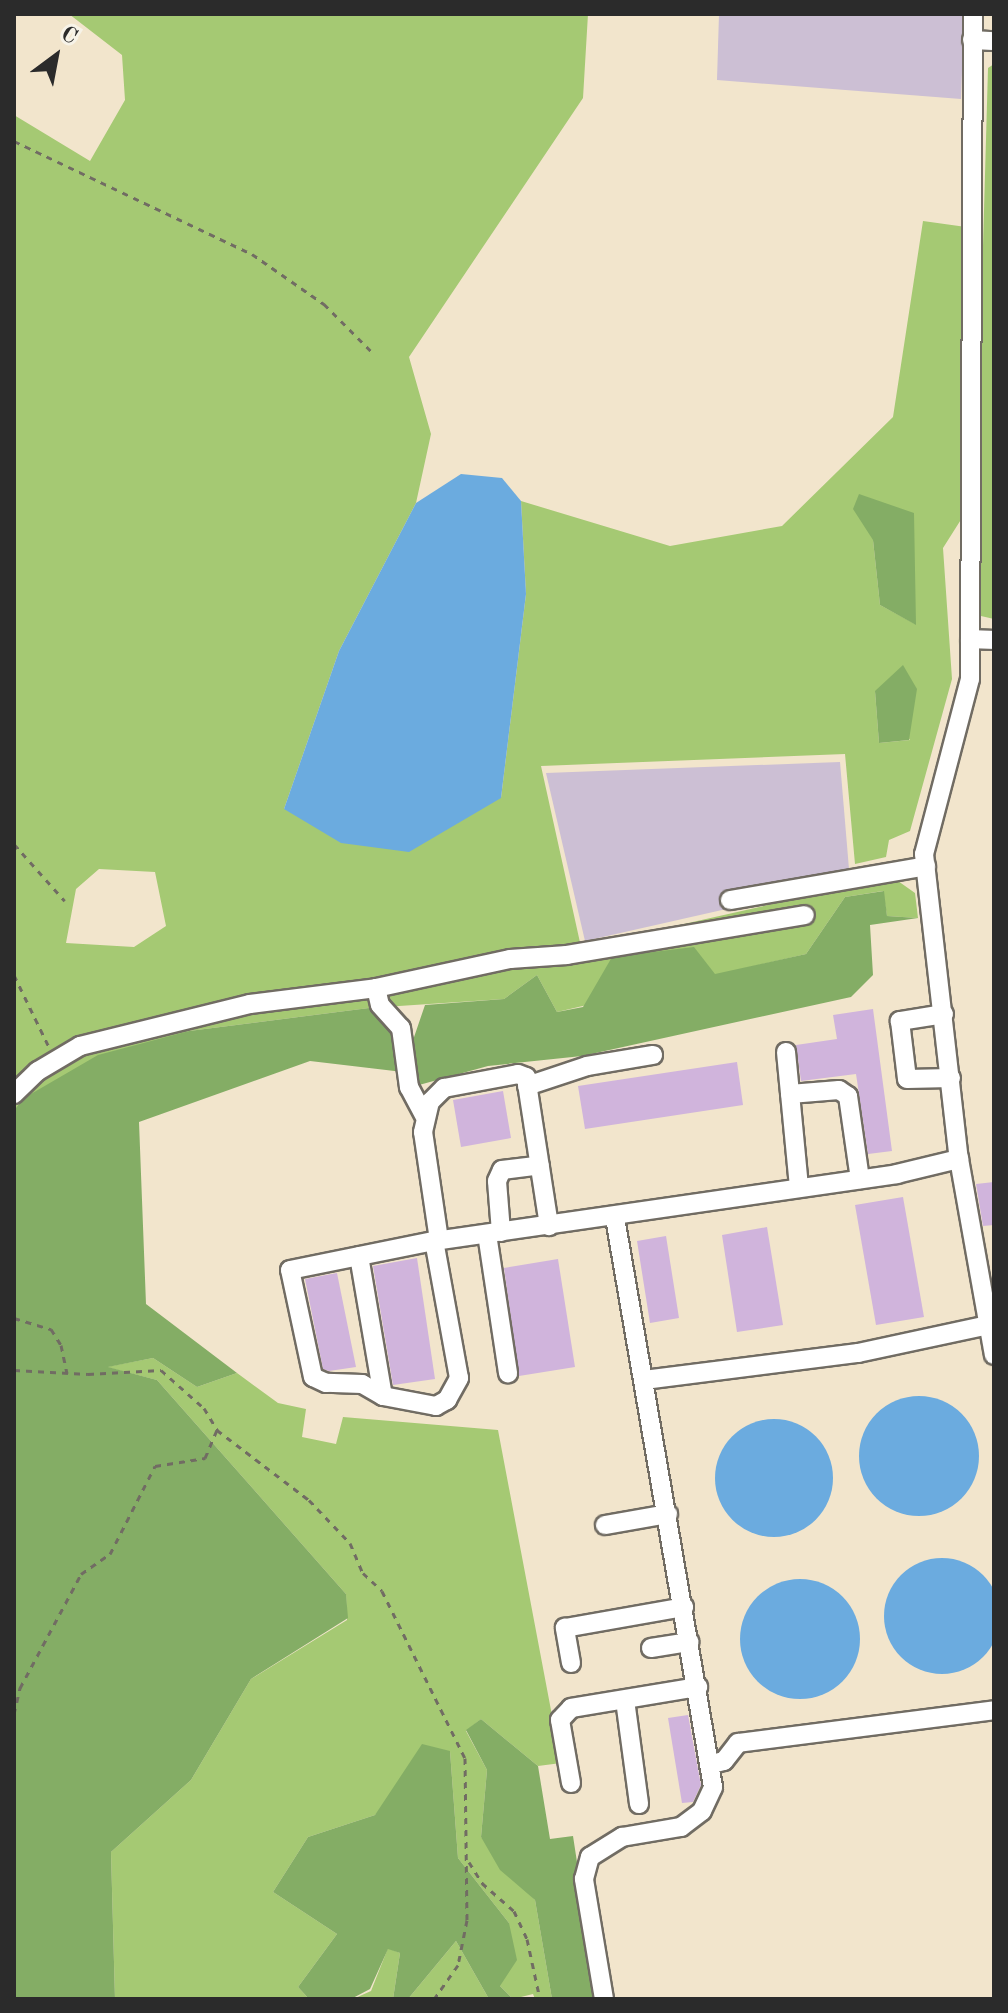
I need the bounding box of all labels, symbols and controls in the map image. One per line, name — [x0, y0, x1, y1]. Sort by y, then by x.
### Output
north arrow — [16, 16, 96, 96]
text: С — [57, 22, 81, 49]

